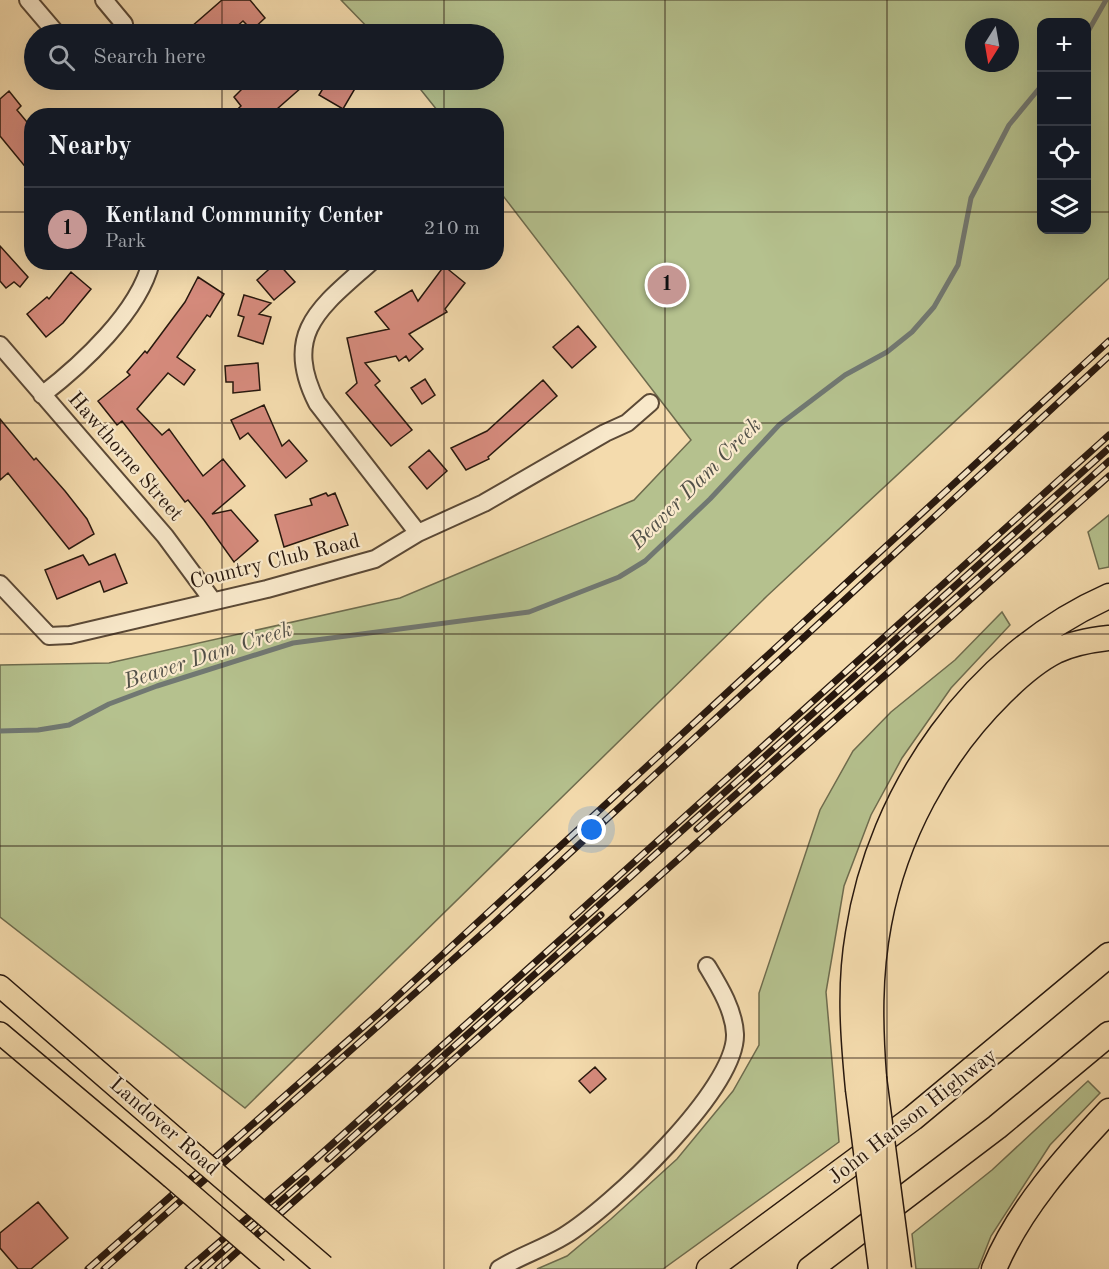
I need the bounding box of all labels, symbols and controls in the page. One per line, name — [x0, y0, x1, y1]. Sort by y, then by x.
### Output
north arrow — [965, 18, 1019, 72]
map controls — [1037, 18, 1091, 234]
button: + — [1037, 18, 1091, 72]
search box — [24, 24, 504, 90]
icon: search — [45, 41, 78, 74]
text: Search here — [93, 46, 206, 68]
button: − — [1037, 72, 1091, 126]
button: locate — [1037, 126, 1091, 180]
text: Nearby — [48, 134, 132, 160]
button: layers — [1037, 180, 1091, 234]
text: Kentland Community Center — [105, 205, 383, 227]
text: 1 — [62, 219, 73, 239]
text: 210 m — [424, 219, 480, 239]
text: Park — [105, 232, 146, 252]
pin: 1 — [648, 262, 686, 308]
street label: Hawthorne Street — [64, 389, 186, 525]
water label: Beaver Dam Creek — [625, 414, 766, 555]
street label: Country Club Road — [188, 531, 362, 593]
water label: Beaver Dam Creek — [120, 618, 295, 694]
your location — [577, 815, 606, 844]
street label: John Hanson Highway — [825, 1045, 1001, 1189]
street label: Landover Road — [105, 1074, 223, 1180]

